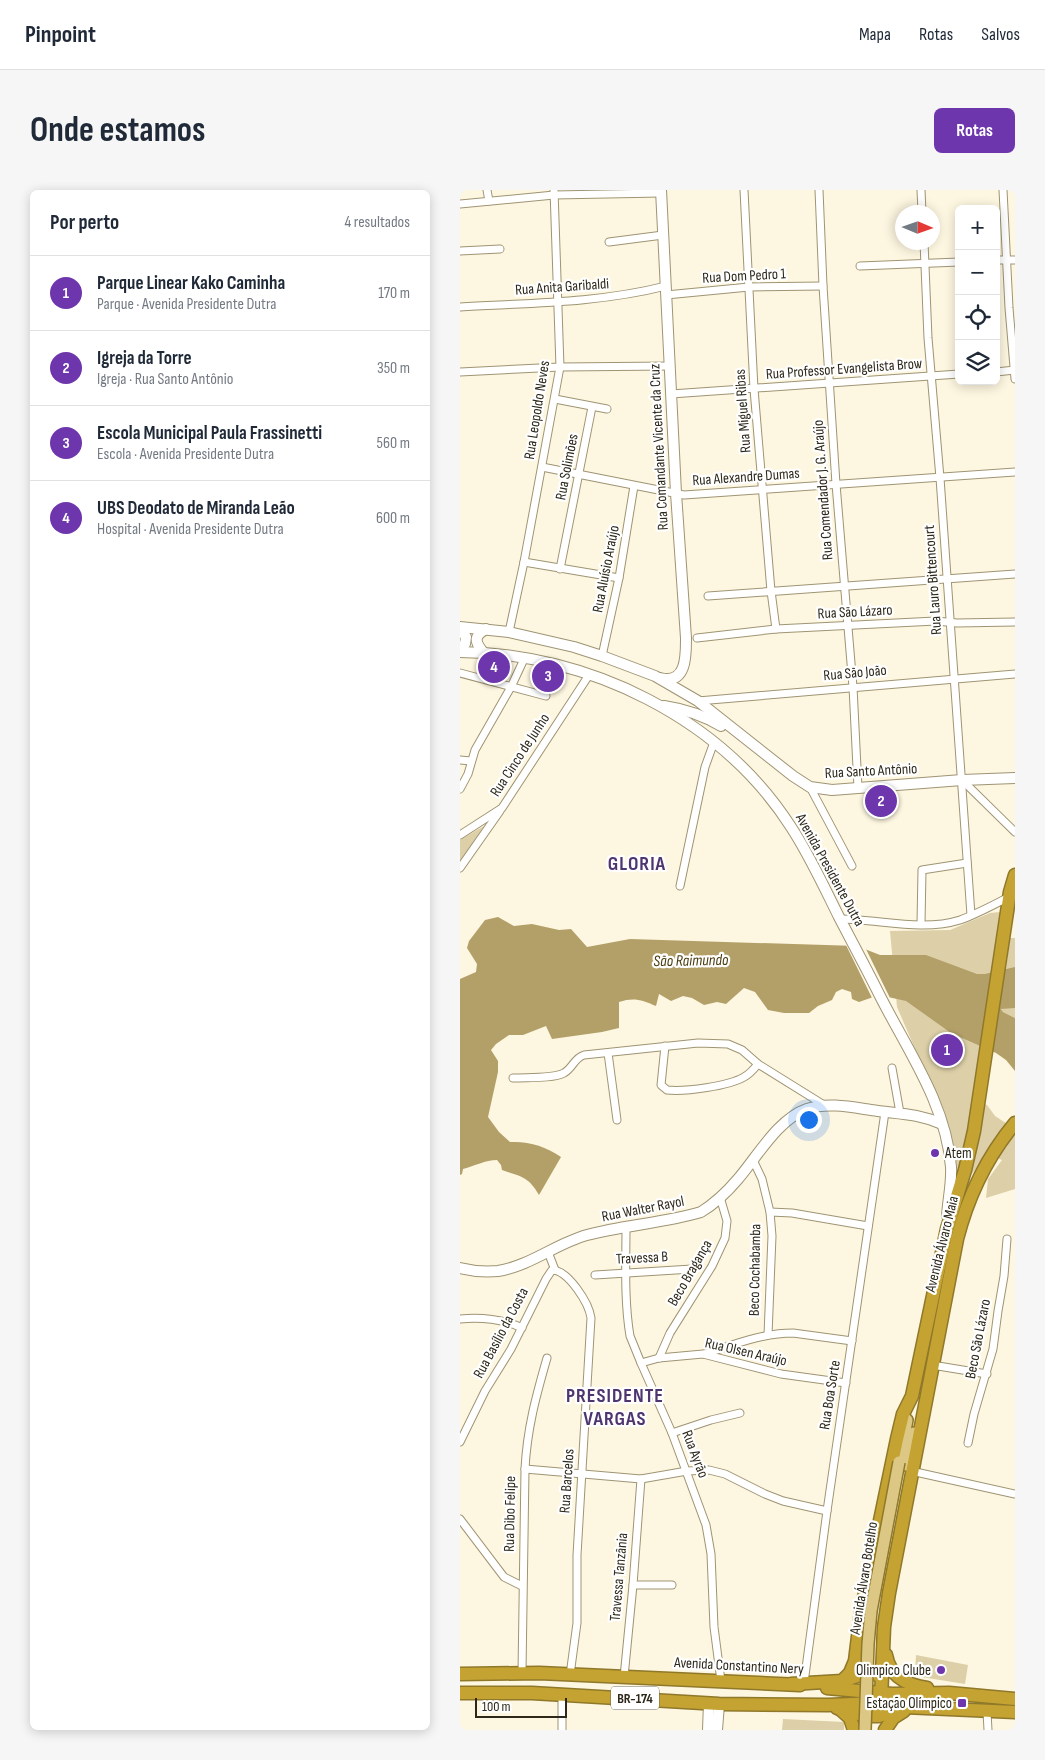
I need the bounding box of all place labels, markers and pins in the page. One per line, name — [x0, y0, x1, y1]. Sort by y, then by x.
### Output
pin: 4 — [478, 648, 510, 686]
pin: 3 — [532, 657, 564, 695]
pin: 2 — [865, 782, 897, 820]
pin: 1 — [931, 1031, 963, 1069]
place label: Atem — [944, 1144, 972, 1163]
marker: Atem — [929, 1147, 941, 1159]
place label: Olimpico Clube — [856, 1661, 931, 1680]
marker: Olimpico Clube — [935, 1664, 947, 1676]
place label: Estação Olímpico — [866, 1694, 952, 1713]
marker: Estação Olímpico — [956, 1697, 968, 1709]

